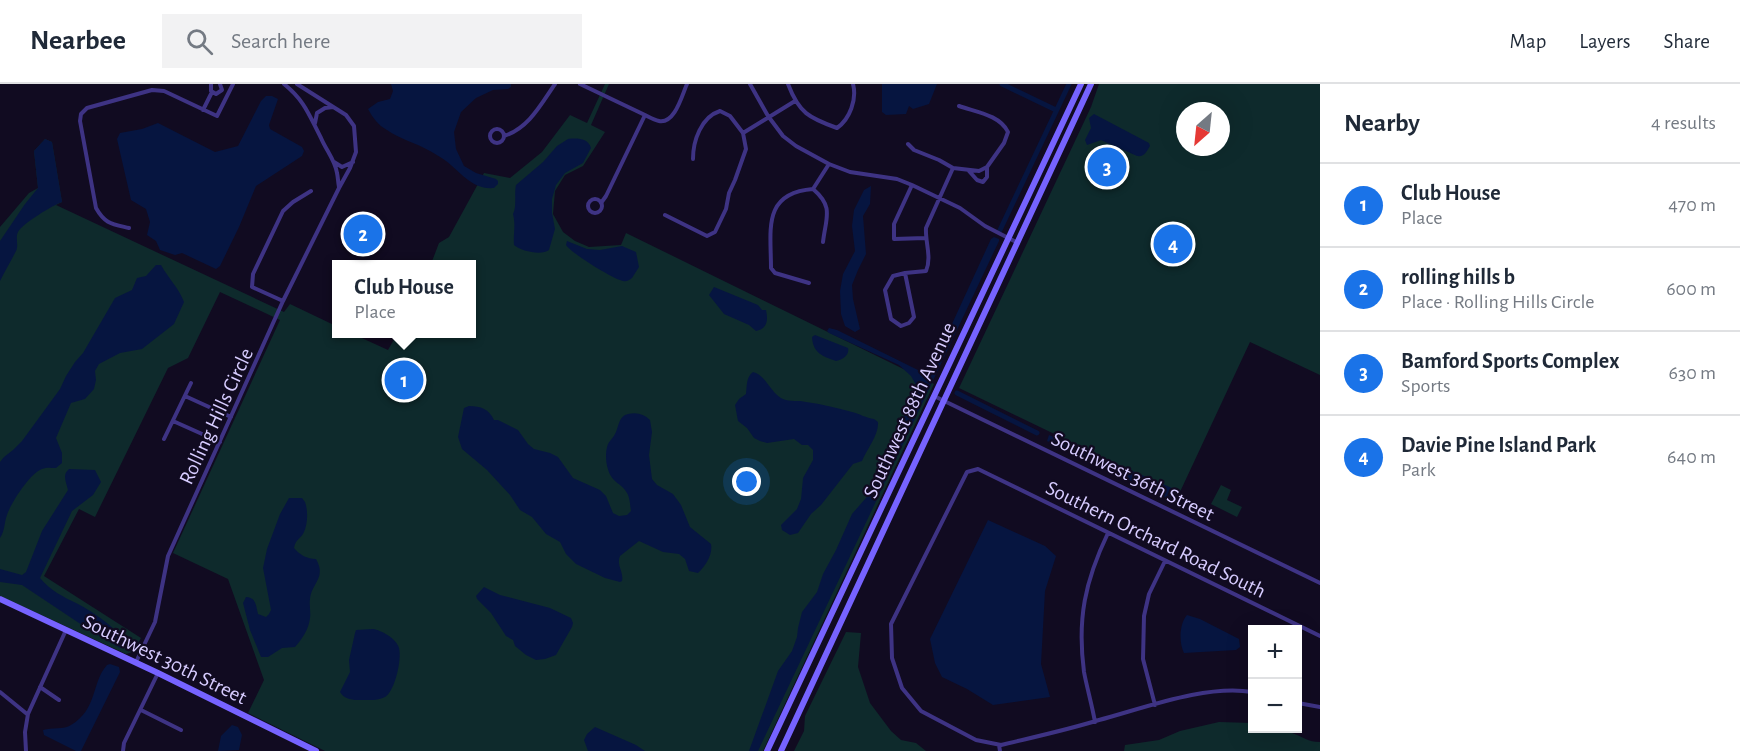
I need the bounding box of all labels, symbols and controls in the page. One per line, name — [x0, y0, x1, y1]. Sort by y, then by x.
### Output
search box — [162, 14, 582, 68]
icon: search — [183, 25, 216, 58]
text: Nearbee — [30, 27, 126, 55]
text: Search here — [231, 30, 330, 52]
text: Map — [1510, 31, 1546, 52]
text: Layers — [1579, 31, 1630, 52]
text: Share — [1663, 31, 1710, 52]
north arrow — [1176, 102, 1230, 156]
text: Nearby — [1344, 110, 1420, 136]
text: 4 results — [1651, 113, 1716, 133]
pin: 3 — [1088, 144, 1126, 190]
text: Club House — [1401, 182, 1501, 204]
text: 1 — [1360, 195, 1367, 215]
text: 470 m — [1668, 195, 1716, 215]
text: Place — [1401, 208, 1442, 228]
pin: 2 — [344, 212, 382, 256]
pin: 4 — [1154, 222, 1192, 266]
popup — [332, 260, 476, 338]
text: rolling hills b — [1401, 266, 1515, 288]
text: Club House — [354, 276, 454, 298]
text: 2 — [1359, 279, 1368, 299]
text: 600 m — [1666, 279, 1716, 299]
text: Place · Rolling Hills Circle — [1401, 292, 1595, 312]
text: Place — [354, 302, 396, 322]
street label: Southwest 88th Avenue — [859, 319, 959, 501]
street label: Rolling Hills Circle — [176, 345, 257, 488]
text: Bamford Sports Complex — [1401, 350, 1619, 372]
pin: 1 — [384, 358, 424, 402]
text: 3 — [1359, 363, 1368, 383]
text: 630 m — [1669, 363, 1716, 383]
text: Sports — [1401, 376, 1450, 396]
street label: Southwest 36th Street — [1048, 428, 1218, 525]
text: Davie Pine Island Park — [1401, 434, 1596, 456]
text: 4 — [1358, 447, 1369, 467]
text: 640 m — [1667, 447, 1716, 467]
text: Park — [1401, 460, 1436, 480]
your location — [732, 467, 761, 496]
street label: Southern Orchard Road South — [1042, 477, 1269, 602]
street label: Southwest 30th Street — [80, 611, 250, 708]
map controls — [1248, 625, 1302, 733]
button: + — [1248, 625, 1302, 679]
button: − — [1248, 679, 1302, 733]

